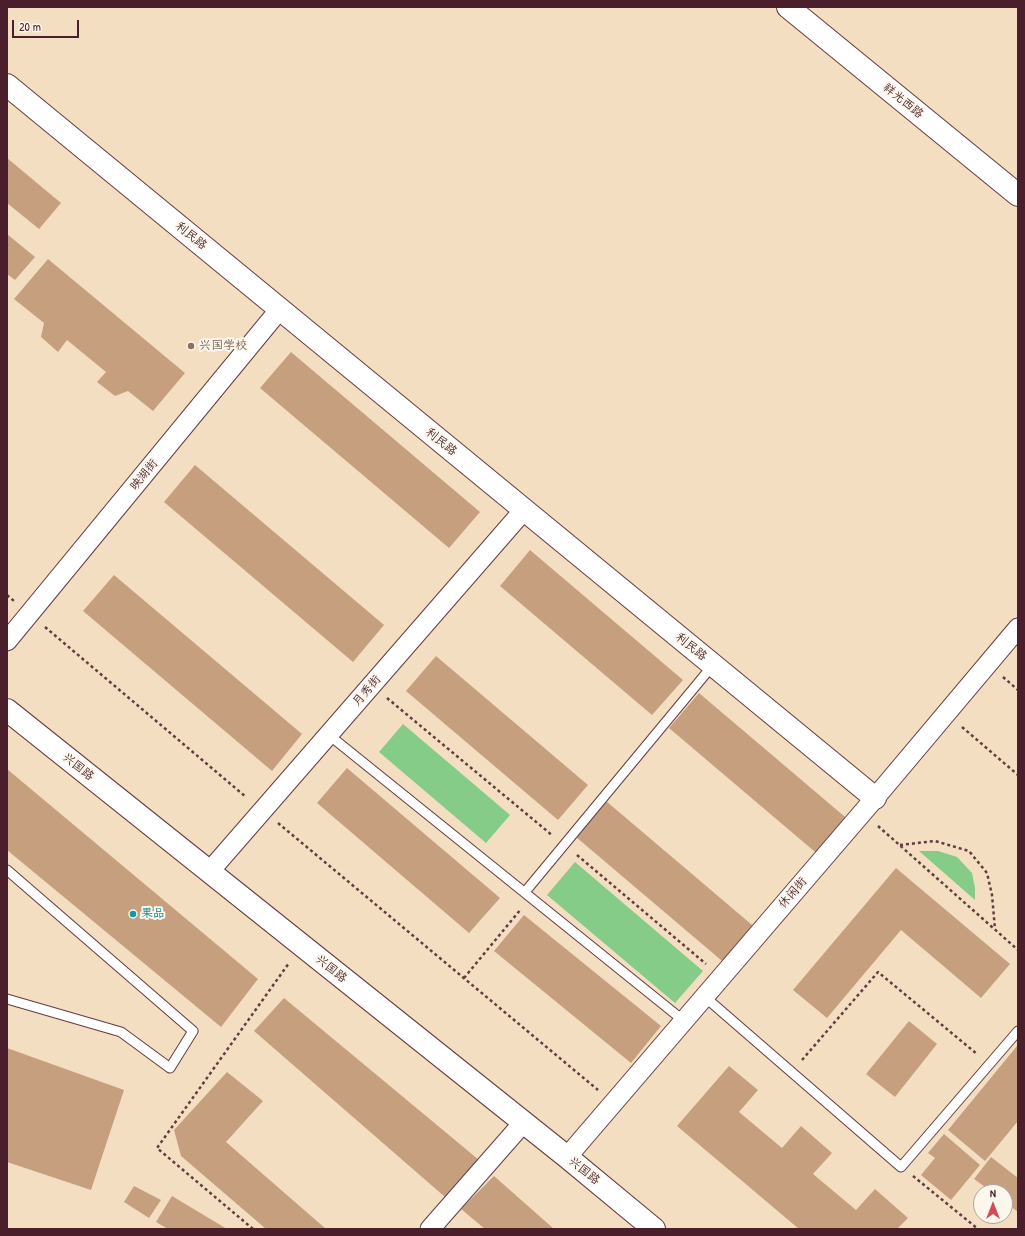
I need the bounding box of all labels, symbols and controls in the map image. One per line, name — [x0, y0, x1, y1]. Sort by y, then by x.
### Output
scale bar — [14, 12, 81, 38]
text: 20 m — [19, 18, 41, 35]
street label: 祥光西路 — [880, 80, 926, 122]
street label: 利民路 — [172, 219, 210, 253]
place label: 兴国学校 — [199, 339, 247, 353]
marker: 兴国学校 — [186, 341, 196, 351]
street label: 利民路 — [422, 425, 460, 459]
street label: 映湖街 — [127, 457, 161, 493]
street label: 利民路 — [672, 630, 710, 664]
street label: 月秀街 — [350, 673, 384, 709]
street label: 兴国路 — [59, 750, 97, 784]
street label: 休闲街 — [776, 875, 810, 911]
place label: 果品 — [141, 907, 165, 921]
marker: 果品 — [128, 909, 138, 919]
street label: 兴国路 — [312, 952, 350, 986]
street label: 兴国路 — [565, 1154, 603, 1188]
north arrow — [973, 1184, 1013, 1224]
text: N — [990, 1186, 996, 1200]

